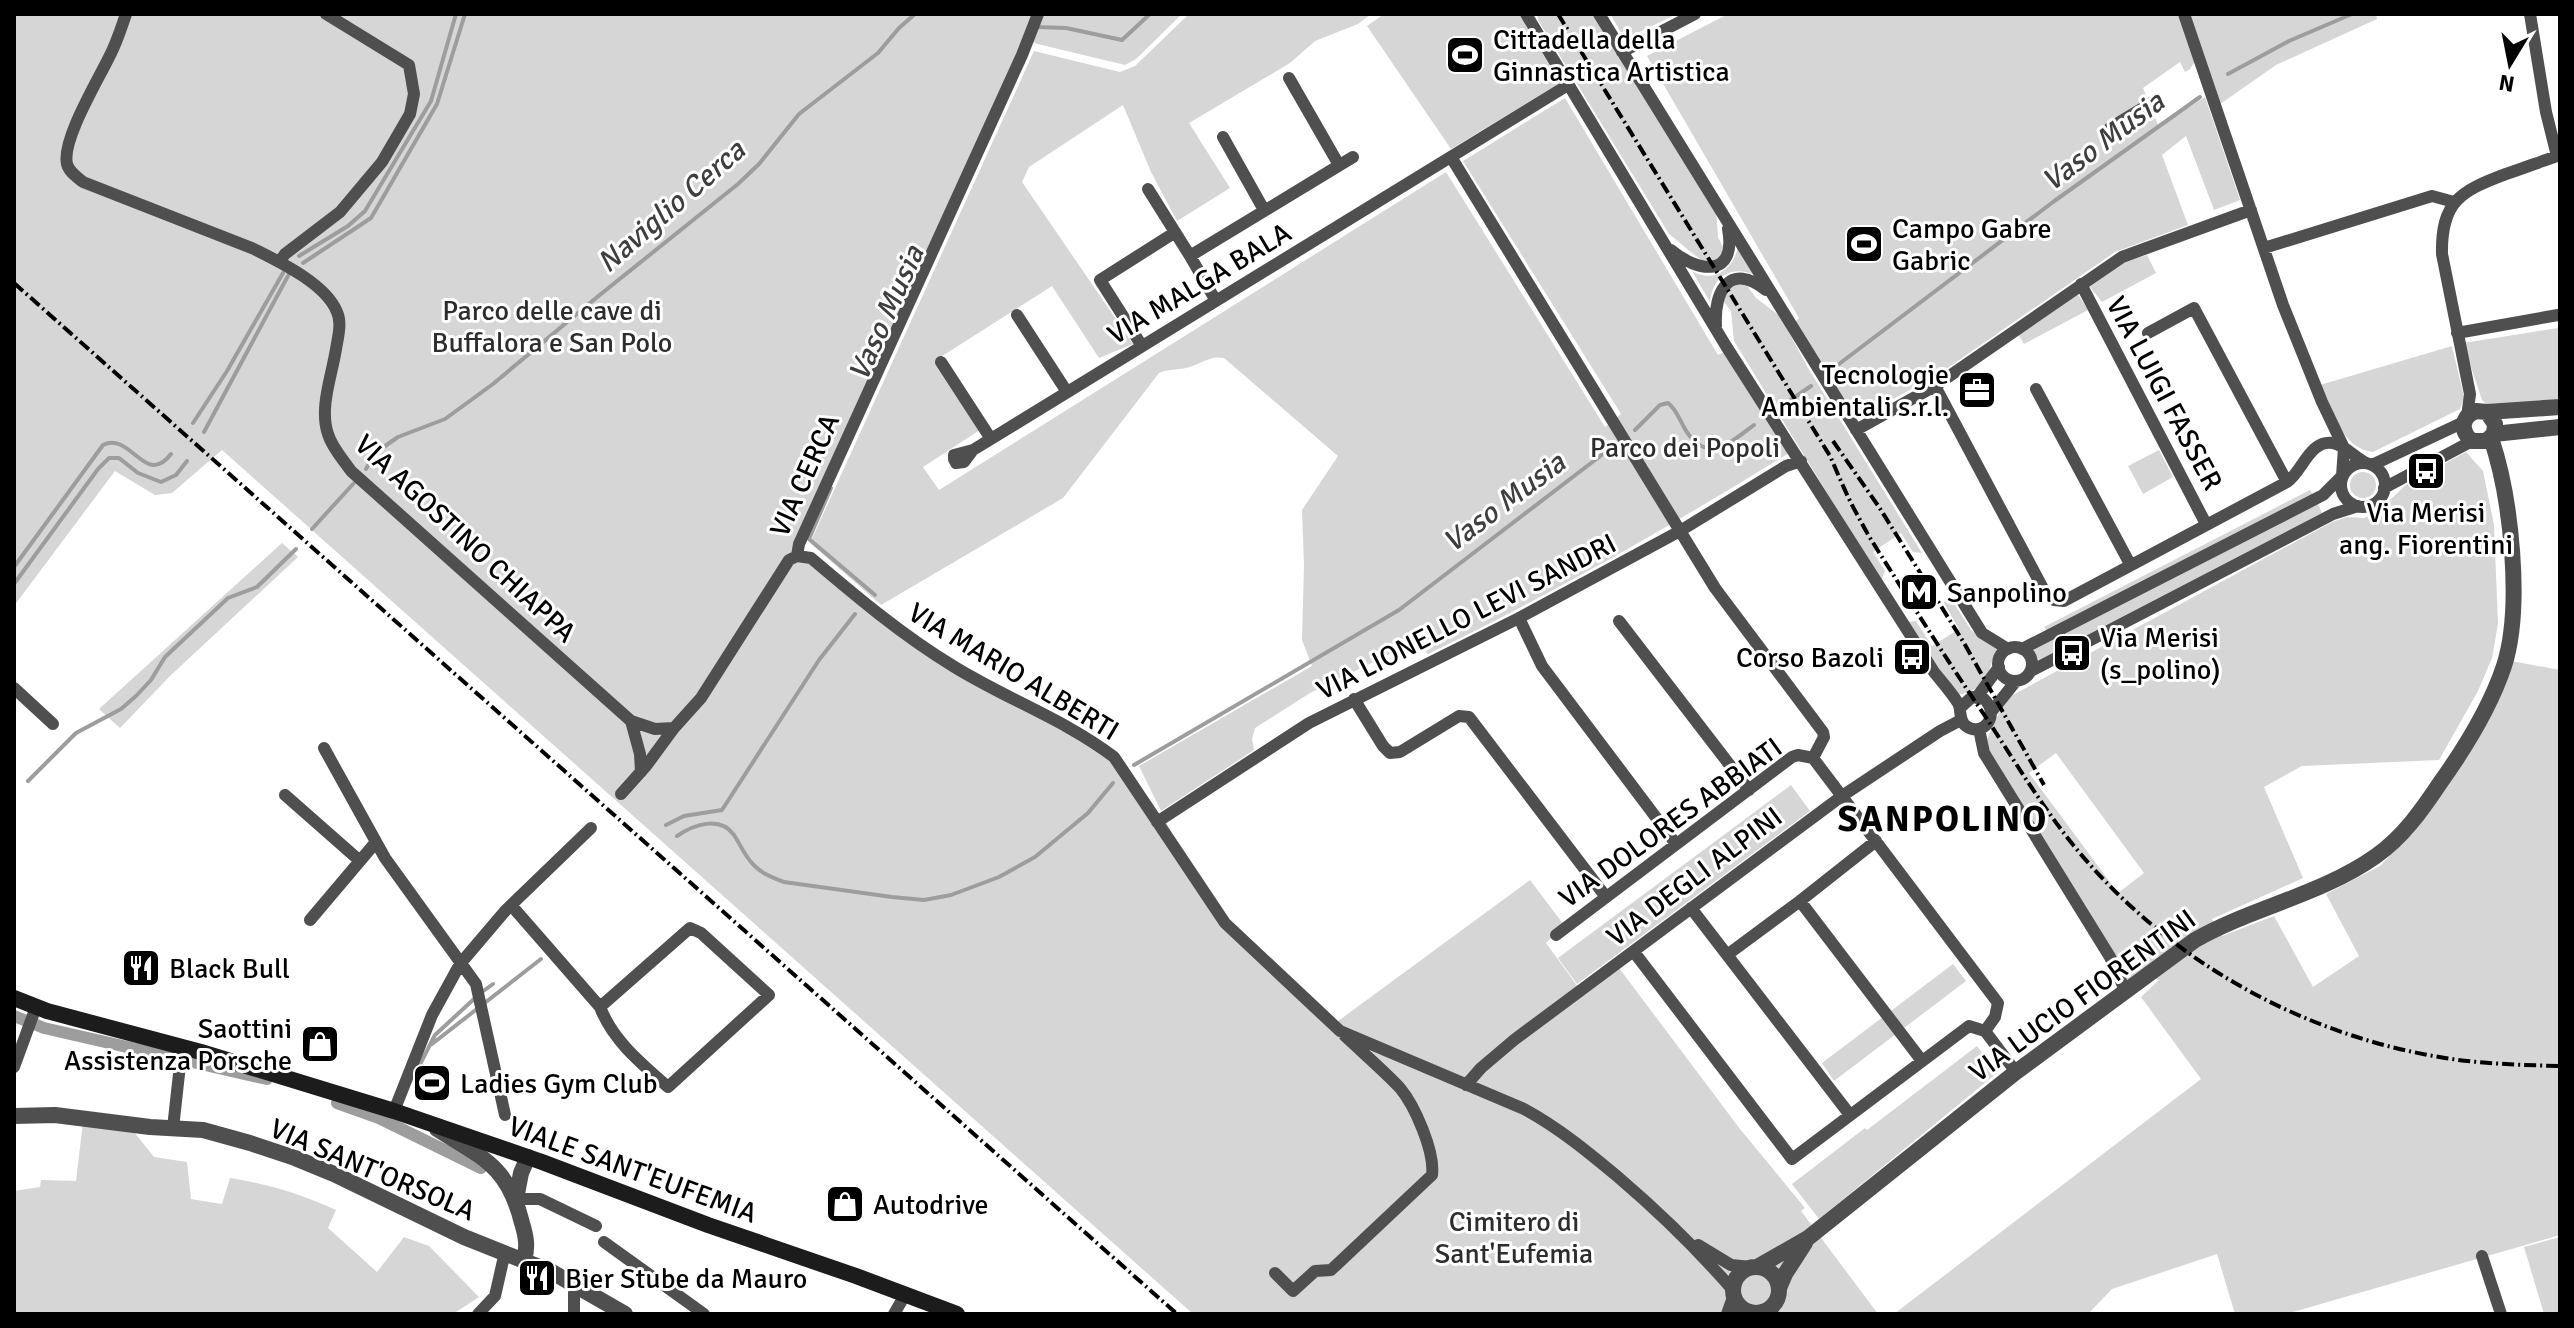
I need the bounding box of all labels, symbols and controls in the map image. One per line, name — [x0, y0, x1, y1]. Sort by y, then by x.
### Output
place label: Cittadella della Ginnastica Artistica — [1493, 23, 1730, 89]
north arrow — [2470, 24, 2550, 104]
sports icon: Cittadella della Ginnastica Artistica — [1444, 34, 1486, 76]
text: N — [2497, 69, 2516, 98]
water label: Vaso Musia — [2035, 83, 2172, 199]
water label: Naviglio Cerca — [590, 132, 754, 281]
place label: Campo Gabre Gabric — [1892, 212, 2052, 278]
street label: VIA MALGA BALA — [1102, 216, 1297, 352]
sports icon: Campo Gabre Gabric — [1843, 223, 1885, 265]
water label: Vaso Musia — [840, 239, 933, 386]
street label: VIA LUIGI FASSER — [2099, 291, 2229, 496]
park label: Parco delle cave di Buffalora e San Polo — [432, 294, 672, 360]
place label: Tecnologie Ambientali s.r.l. — [1761, 358, 1949, 424]
office icon: Tecnologie Ambientali s.r.l. — [1956, 369, 1998, 411]
street label: VIA CERCA — [763, 409, 847, 542]
street label: VIA AGOSTINO CHIAPPA — [348, 428, 583, 650]
park label: Parco dei Popoli — [1590, 431, 1780, 465]
water label: Vaso Musia — [1436, 444, 1573, 560]
bus stop icon: Via Merisi ang. Fiorentini — [2405, 450, 2447, 492]
place label: Via Merisi ang. Fiorentini — [2339, 496, 2513, 562]
street label: VIA LIONELLO LEVI SANDRI — [1311, 526, 1622, 707]
metro station icon: Sanpolino — [1898, 571, 1940, 613]
place label: Sanpolino — [1947, 576, 2067, 610]
street label: VIA MARIO ALBERTI — [902, 596, 1125, 748]
place label: Via Merisi (s_polino) — [2100, 621, 2221, 687]
bus stop icon: Via Merisi (s_polino) — [2051, 632, 2093, 674]
bus stop icon: Corso Bazoli — [1891, 636, 1933, 678]
place label: Corso Bazoli — [1736, 641, 1884, 675]
street label: VIA DOLORES ABBIATI — [1552, 730, 1789, 915]
district label: SANPOLINO — [1838, 797, 2048, 842]
street label: VIA DEGLI ALPINI — [1600, 800, 1789, 954]
street label: VIA LUCIO FIORENTINI — [1963, 902, 2203, 1089]
restaurant icon: Black Bull — [120, 947, 162, 989]
place label: Black Bull — [169, 952, 290, 986]
place label: Saottini Assistenza Porsche — [64, 1012, 292, 1078]
shop icon: Saottini Assistenza Porsche — [299, 1023, 341, 1065]
sports icon: Ladies Gym Club — [411, 1062, 453, 1104]
place label: Ladies Gym Club — [460, 1067, 657, 1101]
street label: VIALE SANT'EUFEMIA — [504, 1109, 762, 1231]
street label: VIA SANT'ORSOLA — [265, 1111, 480, 1228]
shop icon: Autodrive — [824, 1183, 866, 1225]
place label: Autodrive — [873, 1188, 989, 1222]
park label: Cimitero di Sant'Eufemia — [1435, 1205, 1593, 1271]
restaurant icon: Bier Stube da Mauro — [516, 1257, 558, 1299]
place label: Bier Stube da Mauro — [565, 1262, 807, 1296]

